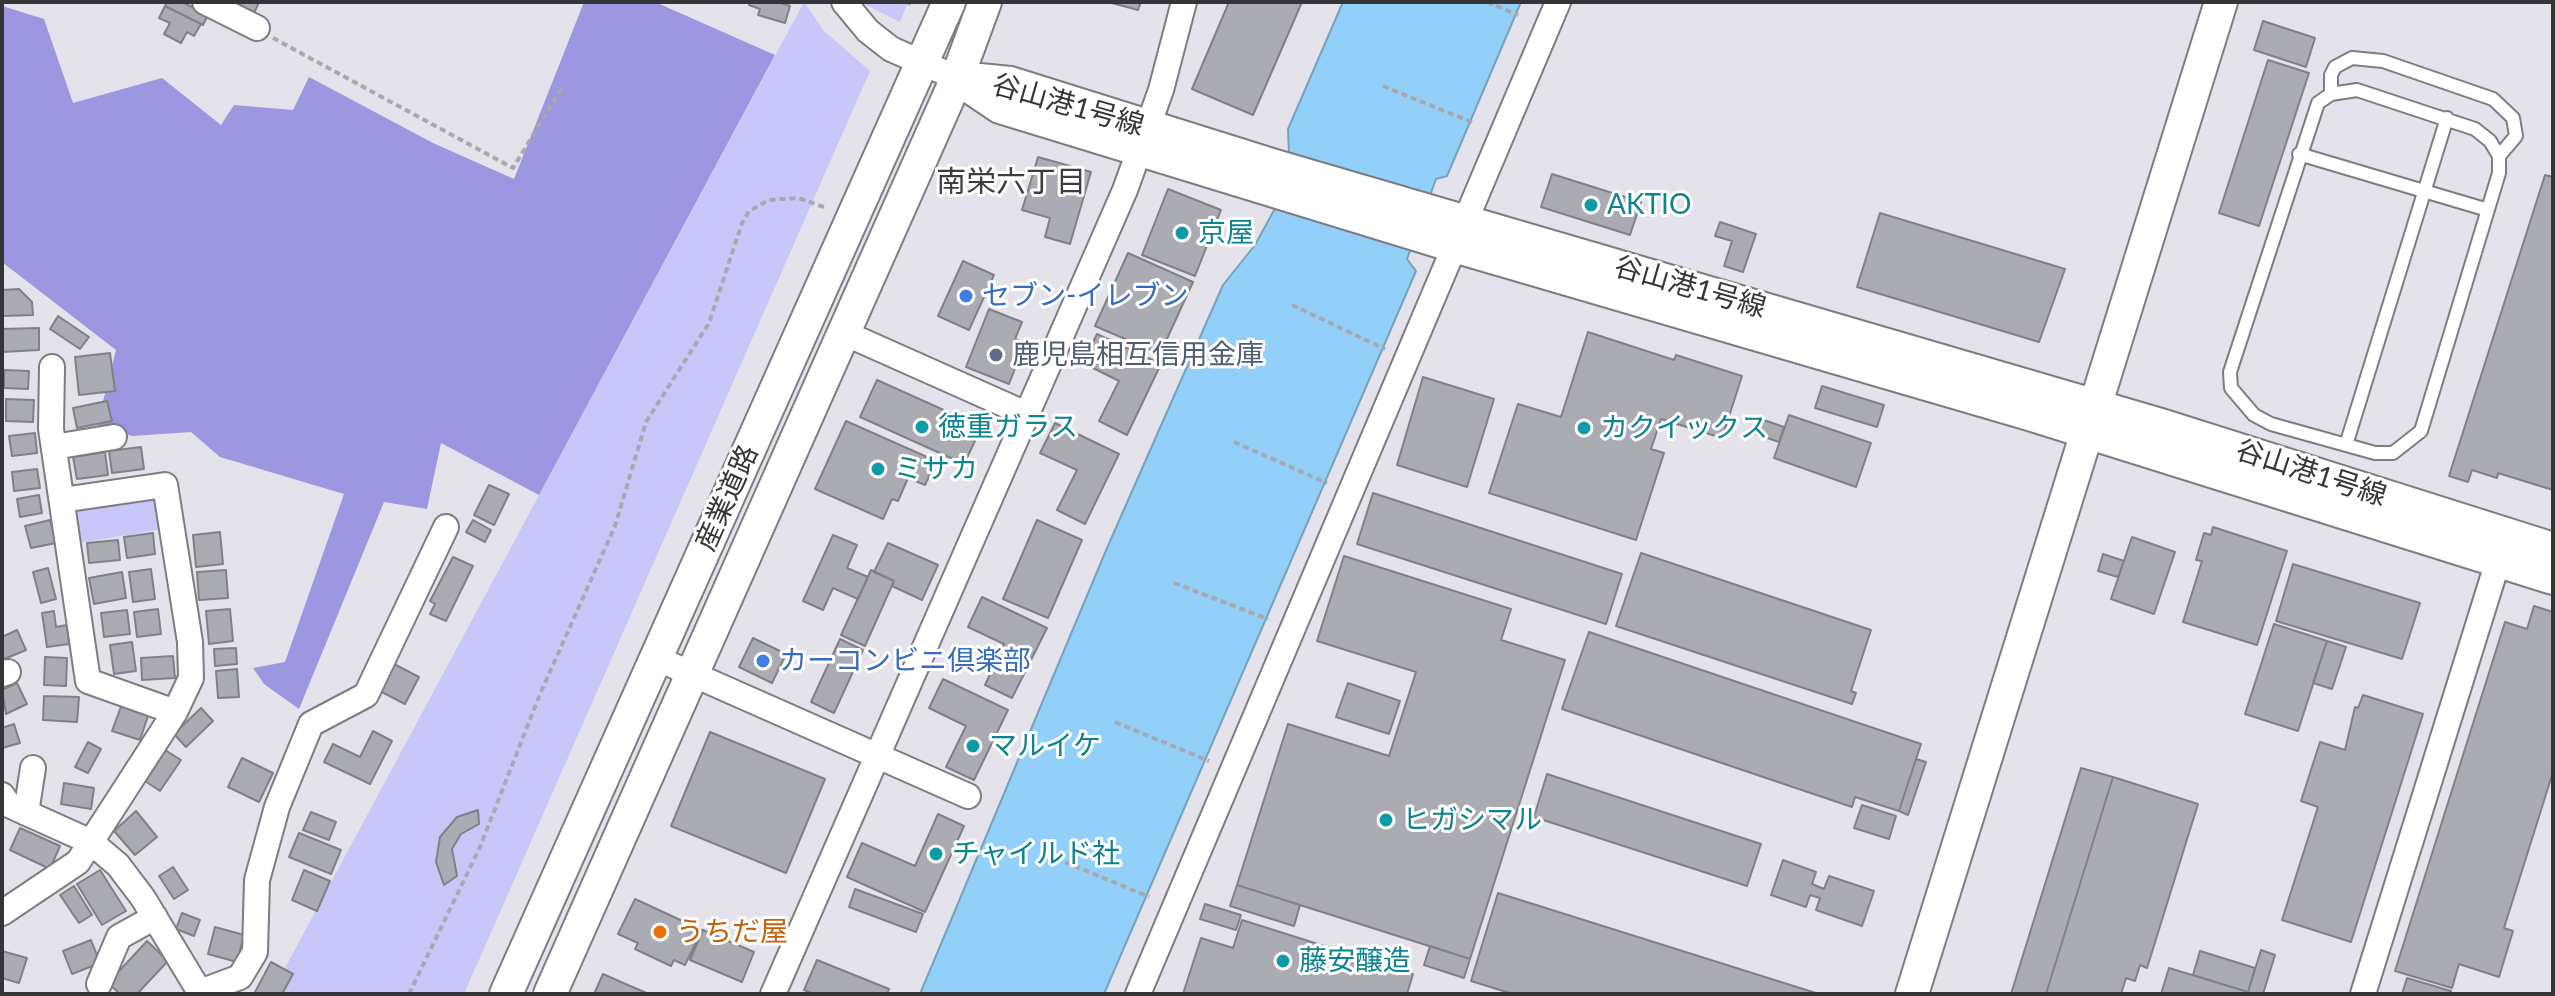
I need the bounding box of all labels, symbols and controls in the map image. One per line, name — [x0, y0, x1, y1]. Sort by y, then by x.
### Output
street label: 谷山港1号線 — [988, 67, 1148, 143]
district label: 南栄六丁目 — [936, 164, 1086, 200]
place label: AKTIO — [1607, 188, 1691, 222]
marker: AKTIO — [1582, 196, 1600, 214]
place label: 京屋 — [1198, 216, 1254, 250]
marker: 京屋 — [1173, 224, 1191, 242]
street label: 谷山港1号線 — [1610, 249, 1770, 325]
place label: セブン-イレブン — [982, 279, 1188, 313]
marker: セブン-イレブン — [957, 287, 975, 305]
place label: 鹿児島相互信用金庫 — [1012, 338, 1264, 372]
marker: 鹿児島相互信用金庫 — [987, 346, 1005, 364]
place label: 徳重ガラス — [938, 410, 1078, 444]
place label: カクイックス — [1600, 411, 1768, 445]
marker: 徳重ガラス — [913, 418, 931, 436]
marker: カクイックス — [1575, 419, 1593, 437]
street label: 谷山港1号線 — [2232, 433, 2390, 513]
street label: 産業道路 — [689, 440, 765, 556]
place label: ミサカ — [894, 452, 978, 486]
marker: ミサカ — [869, 460, 887, 478]
place label: カーコンビニ倶楽部 — [779, 644, 1031, 678]
marker: カーコンビニ倶楽部 — [754, 652, 772, 670]
place label: マルイケ — [989, 729, 1101, 763]
marker: マルイケ — [964, 737, 982, 755]
place label: ヒガシマル — [1402, 803, 1542, 837]
marker: ヒガシマル — [1377, 811, 1395, 829]
place label: チャイルド社 — [952, 837, 1120, 871]
marker: チャイルド社 — [927, 845, 945, 863]
place label: うちだ屋 — [676, 915, 788, 949]
marker: うちだ屋 — [651, 923, 669, 941]
place label: 藤安醸造 — [1299, 944, 1411, 978]
marker: 藤安醸造 — [1274, 952, 1292, 970]

